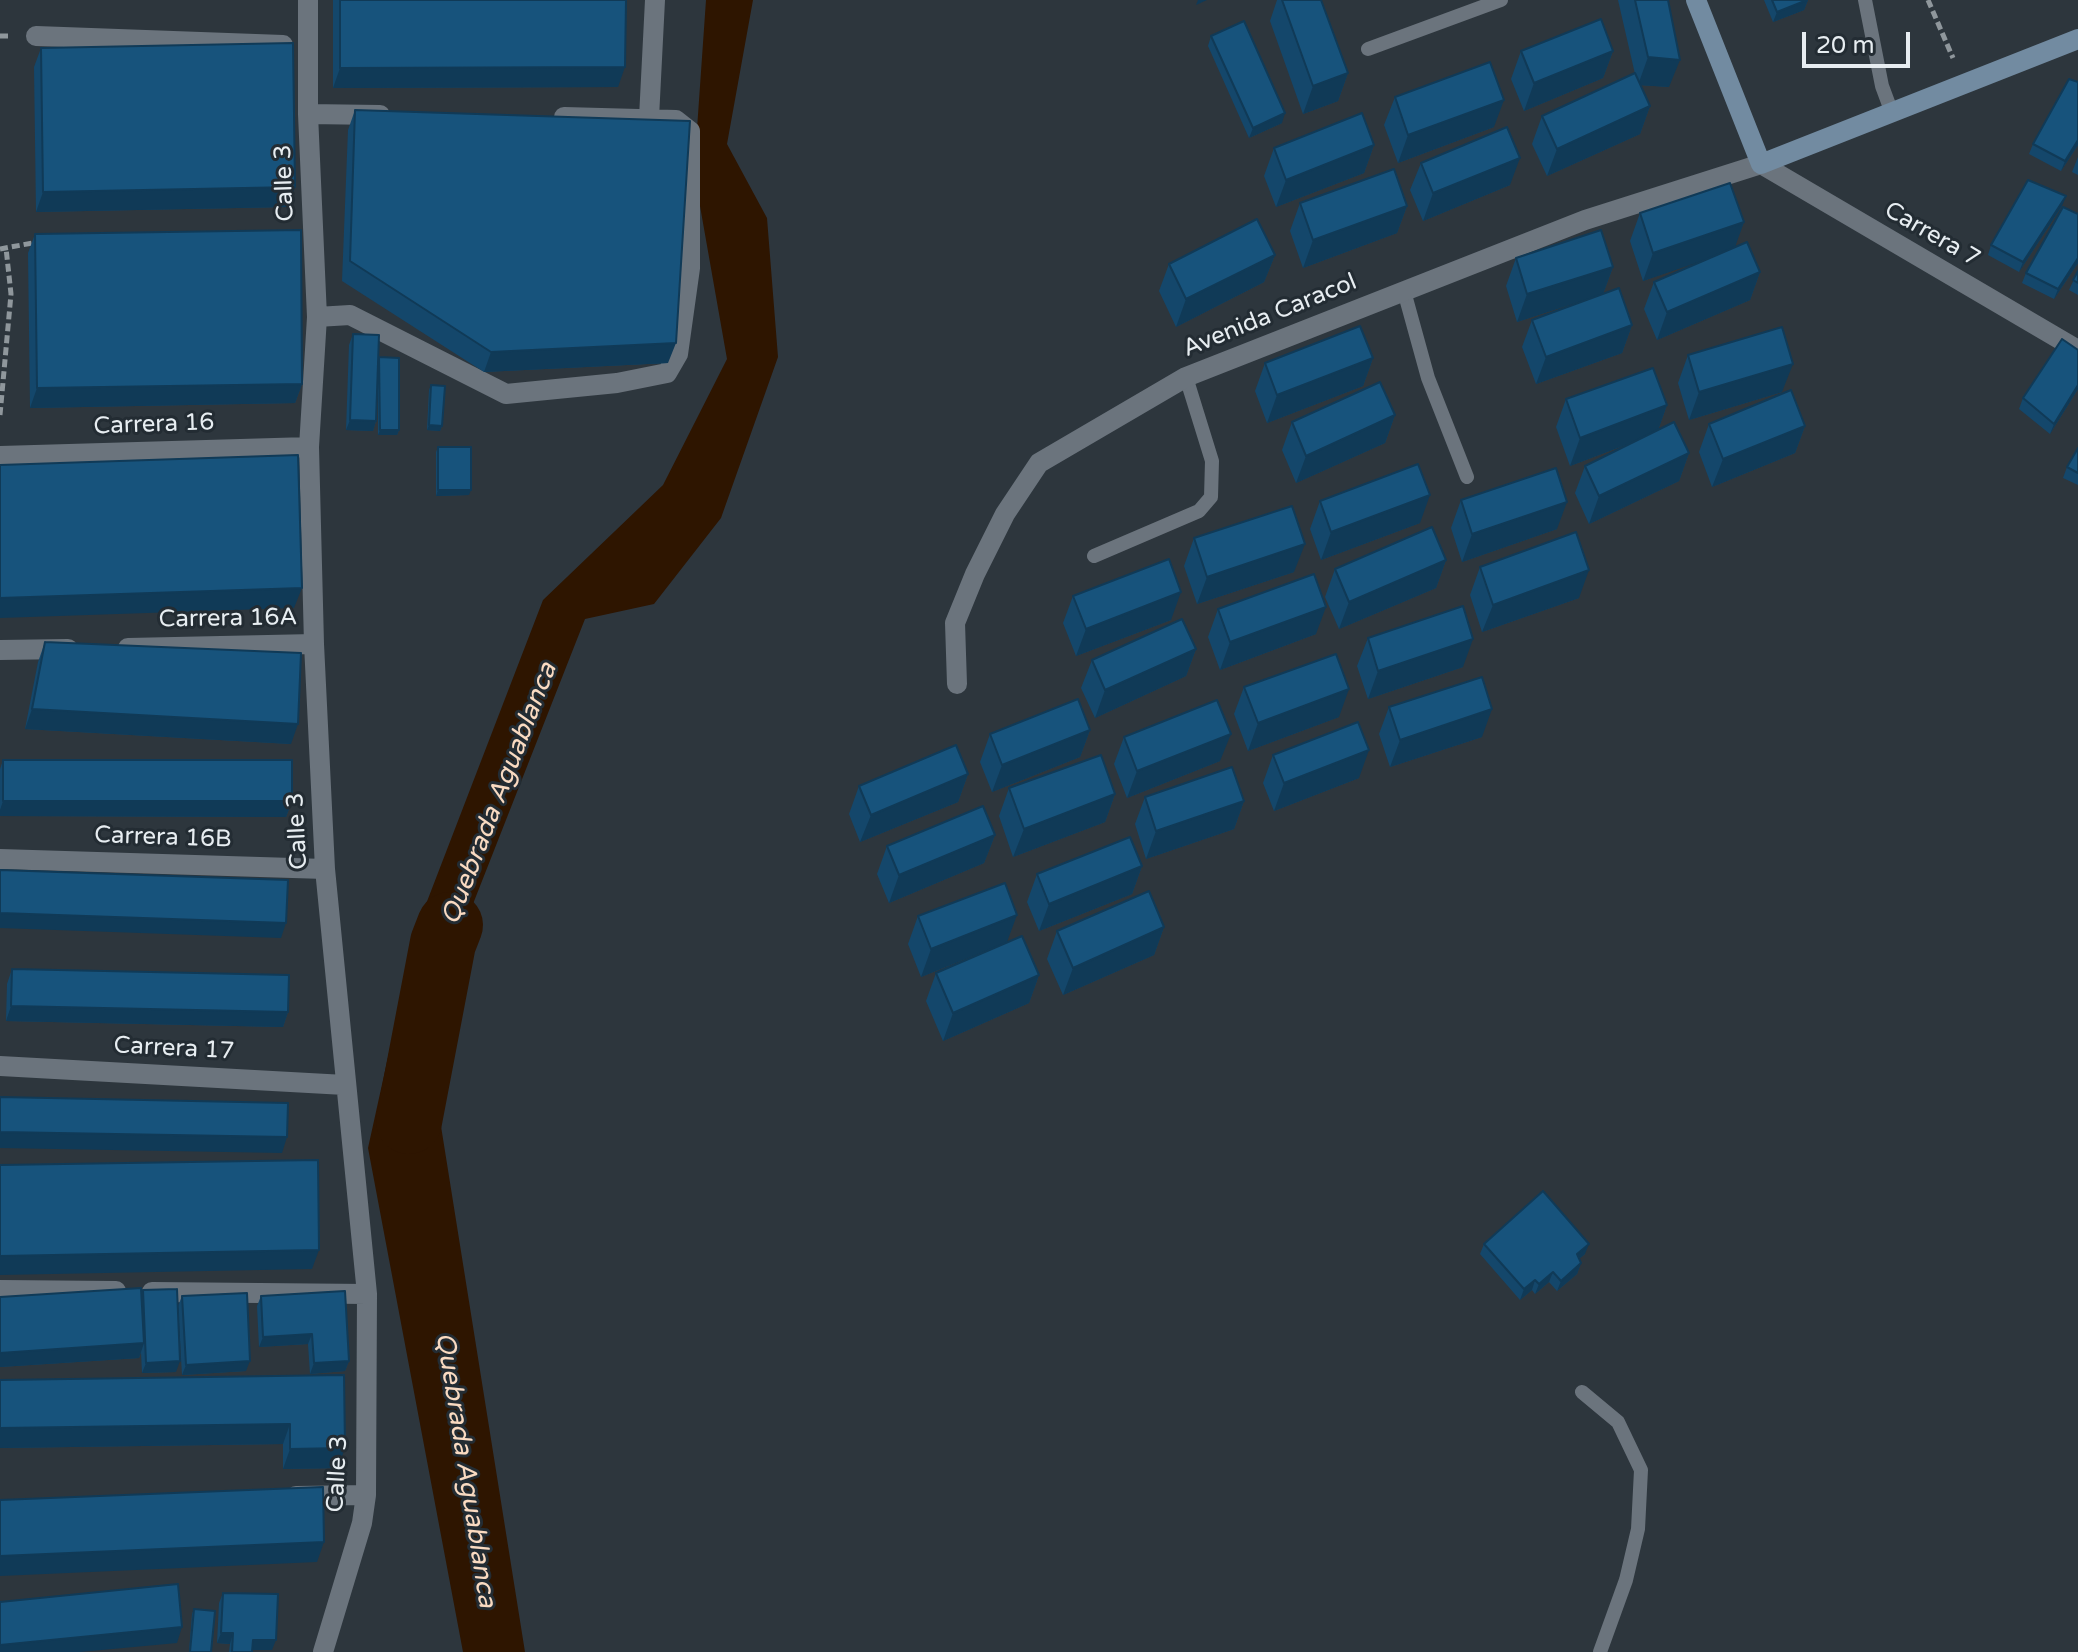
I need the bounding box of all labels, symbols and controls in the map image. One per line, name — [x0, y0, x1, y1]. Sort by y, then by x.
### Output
scale bar — [1806, 16, 1914, 66]
text: 20 m — [1816, 31, 1874, 60]
street label: Calle 3 — [269, 144, 301, 222]
street label: Carrera 7 — [1879, 196, 1985, 274]
street label: Avenida Caracol — [1179, 268, 1361, 364]
street label: Carrera 16 — [93, 409, 215, 441]
street label: Carrera 16A — [158, 603, 298, 635]
water label: Quebrada Aguablanca — [436, 659, 564, 929]
street label: Calle 3 — [282, 792, 314, 870]
street label: Carrera 16B — [94, 821, 232, 855]
street label: Carrera 17 — [113, 1031, 235, 1067]
water label: Quebrada Aguablanca — [428, 1330, 502, 1610]
street label: Calle 3 — [322, 1435, 354, 1513]

